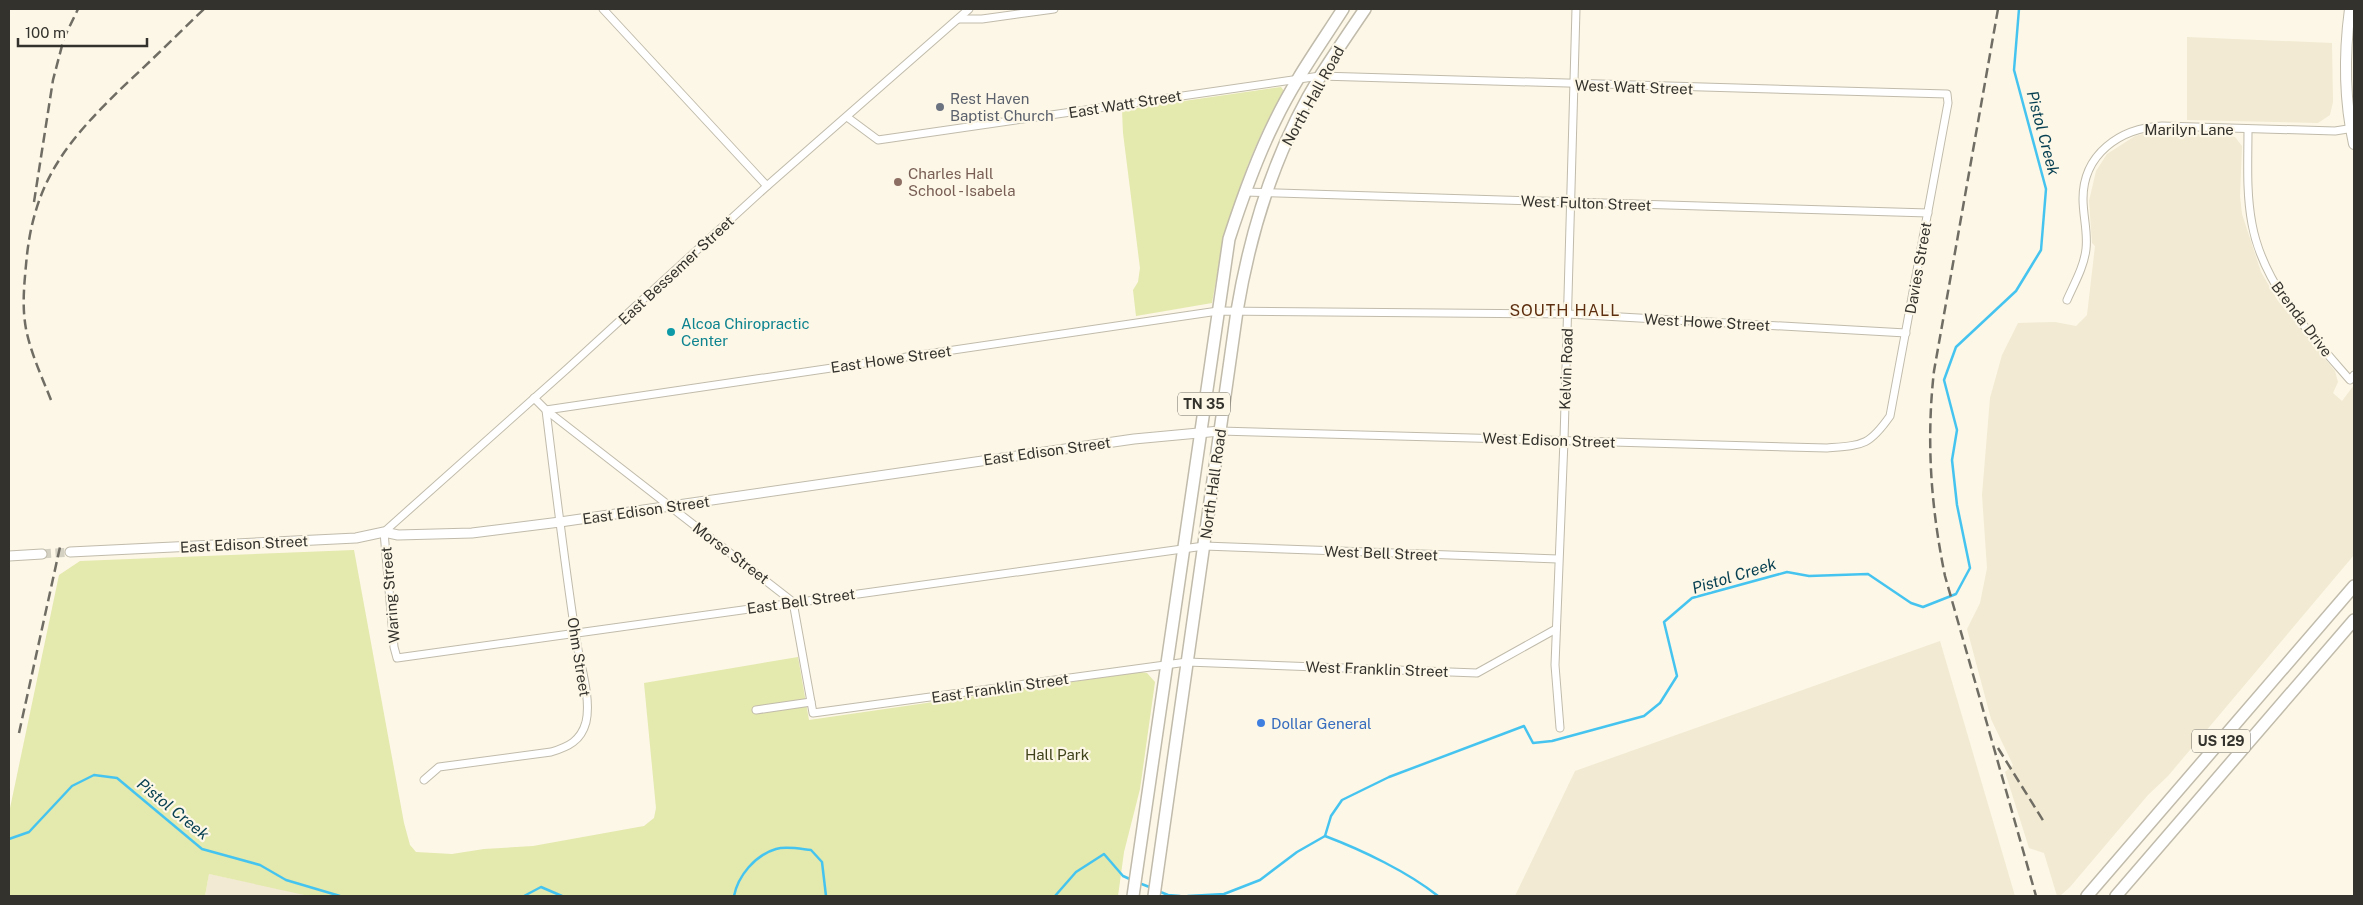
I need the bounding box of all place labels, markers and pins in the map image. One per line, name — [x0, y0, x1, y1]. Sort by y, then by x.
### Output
place label: Rest Haven Baptist Church — [950, 90, 1054, 124]
marker: Rest Haven Baptist Church — [934, 101, 946, 113]
place label: Charles Hall School - Isabela — [908, 165, 1015, 199]
marker: Charles Hall School - Isabela — [892, 176, 904, 188]
place label: Alcoa Chiropractic Center — [681, 315, 810, 349]
marker: Alcoa Chiropractic Center — [665, 326, 677, 338]
place label: Dollar General — [1271, 715, 1372, 732]
marker: Dollar General — [1255, 717, 1267, 729]

